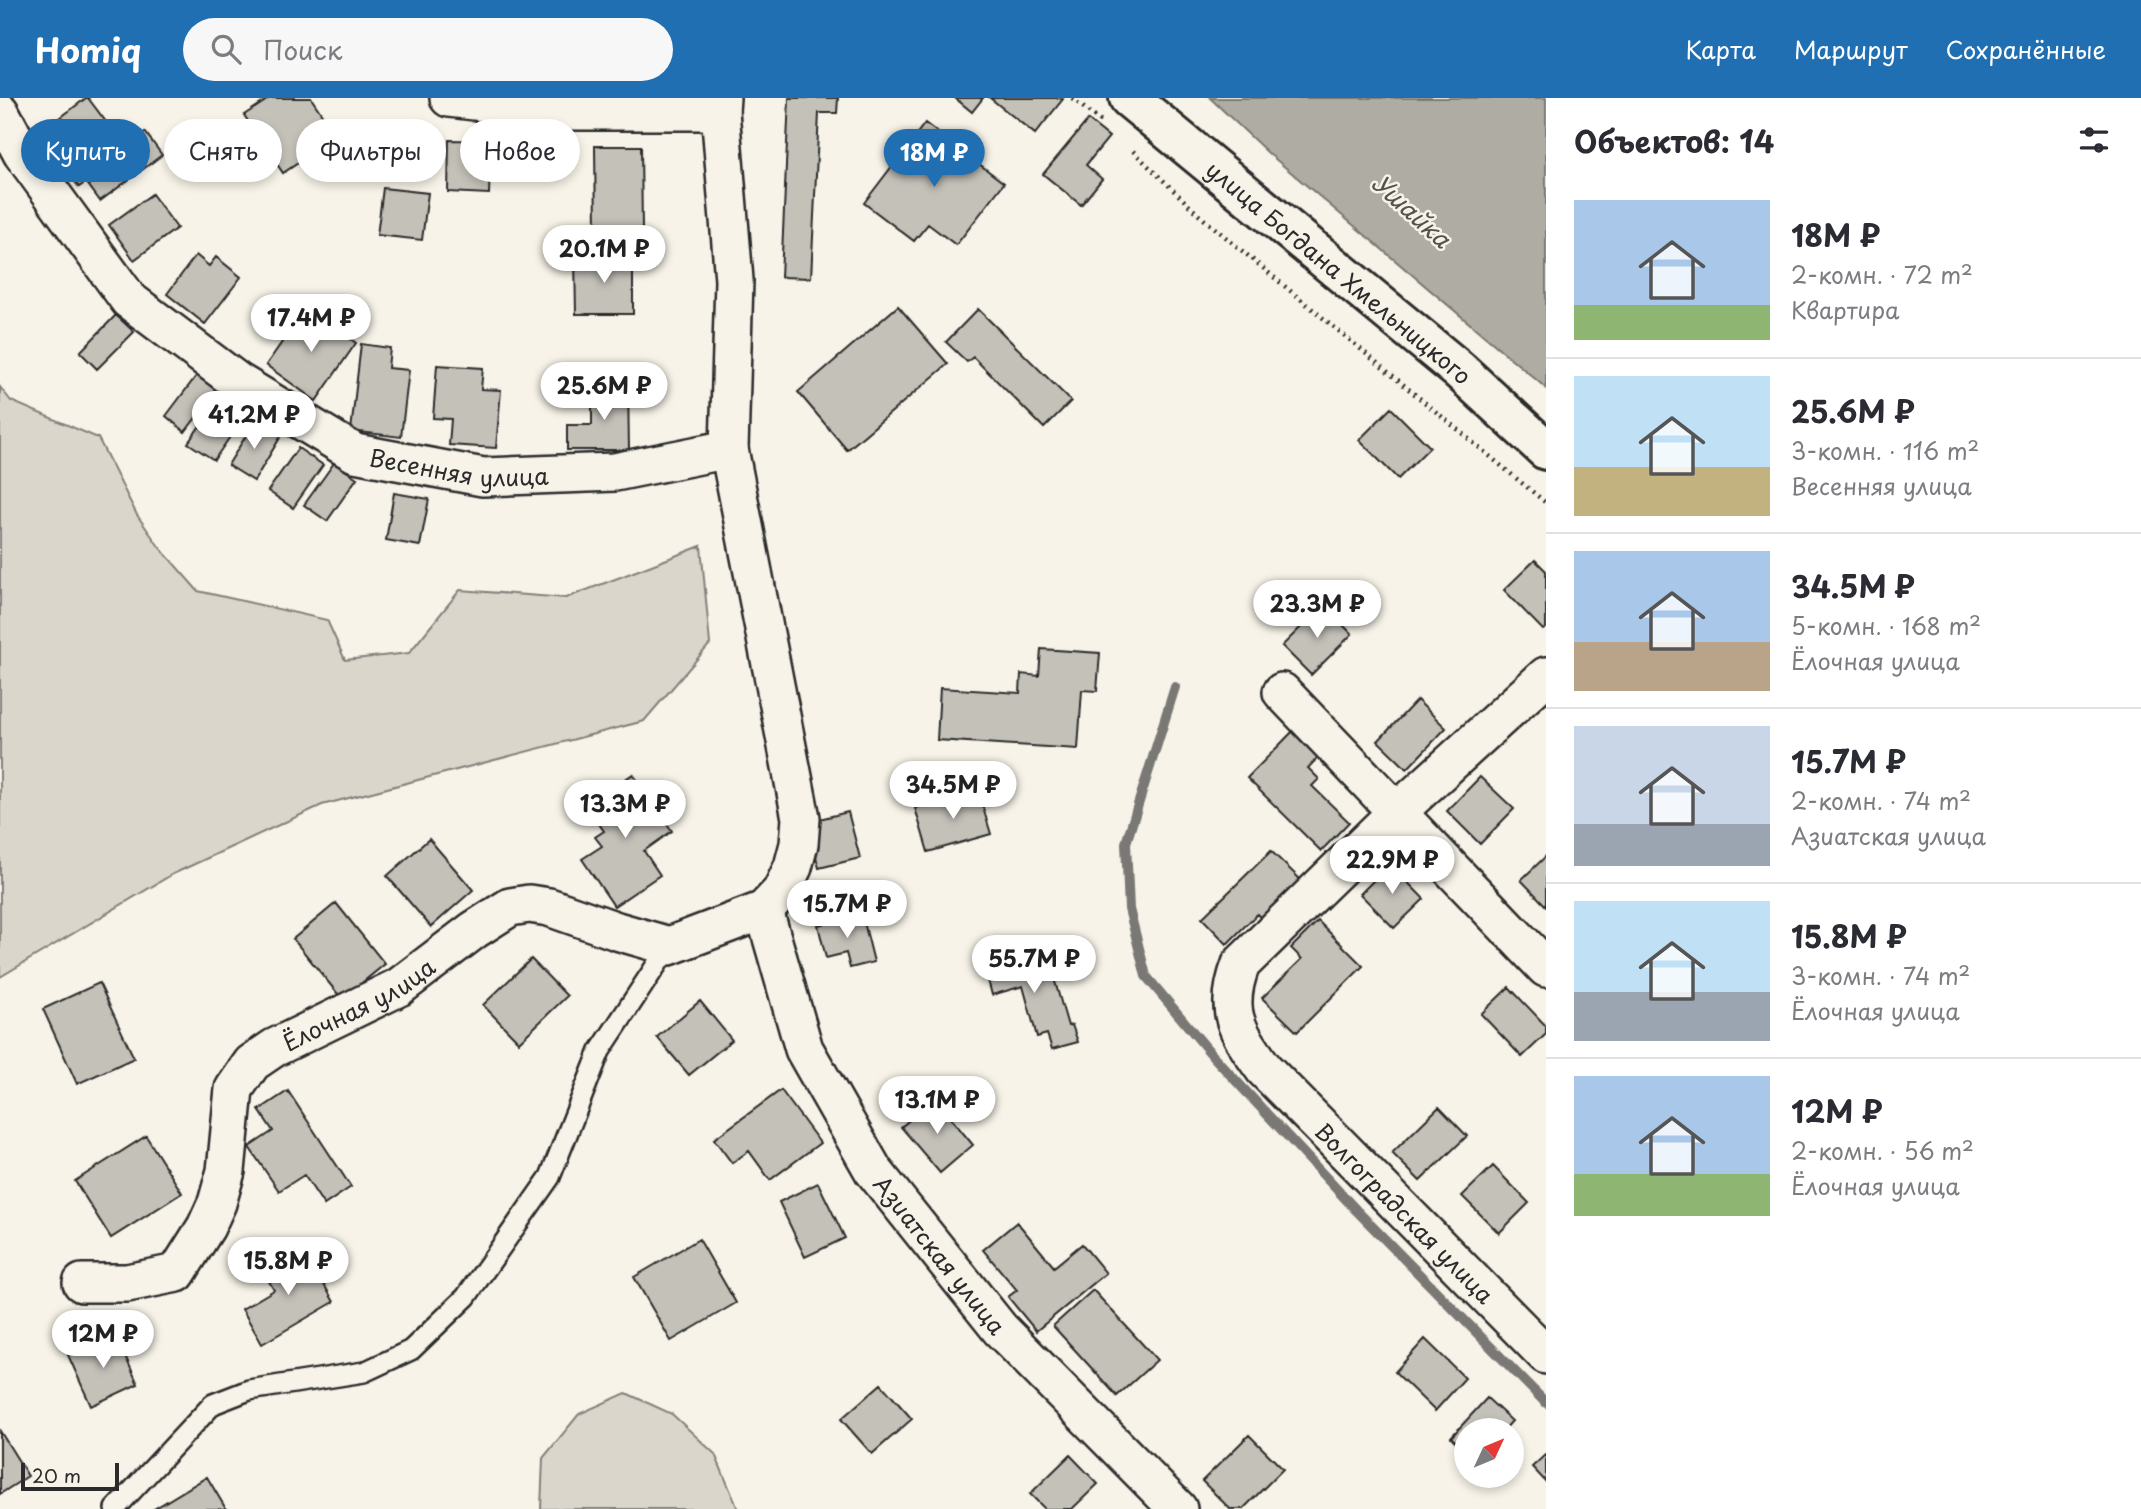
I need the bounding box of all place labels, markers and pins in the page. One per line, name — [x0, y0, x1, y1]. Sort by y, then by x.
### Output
pin: 18M ₽ — [885, 130, 983, 189]
pin: 20.1M ₽ — [539, 226, 669, 285]
pin: 17.4M ₽ — [246, 294, 376, 354]
pin: 25.6M ₽ — [539, 362, 669, 422]
pin: 41.2M ₽ — [189, 392, 319, 451]
pin: 23.3M ₽ — [1252, 580, 1382, 640]
pin: 34.5M ₽ — [888, 762, 1018, 821]
pin: 13.3M ₽ — [560, 780, 690, 840]
pin: 22.9M ₽ — [1327, 836, 1457, 896]
pin: 15.7M ₽ — [782, 880, 912, 940]
pin: 55.7M ₽ — [969, 936, 1099, 995]
pin: 13.1M ₽ — [872, 1076, 1002, 1136]
pin: 15.8M ₽ — [223, 1238, 353, 1297]
pin: 12M ₽ — [54, 1310, 152, 1370]

